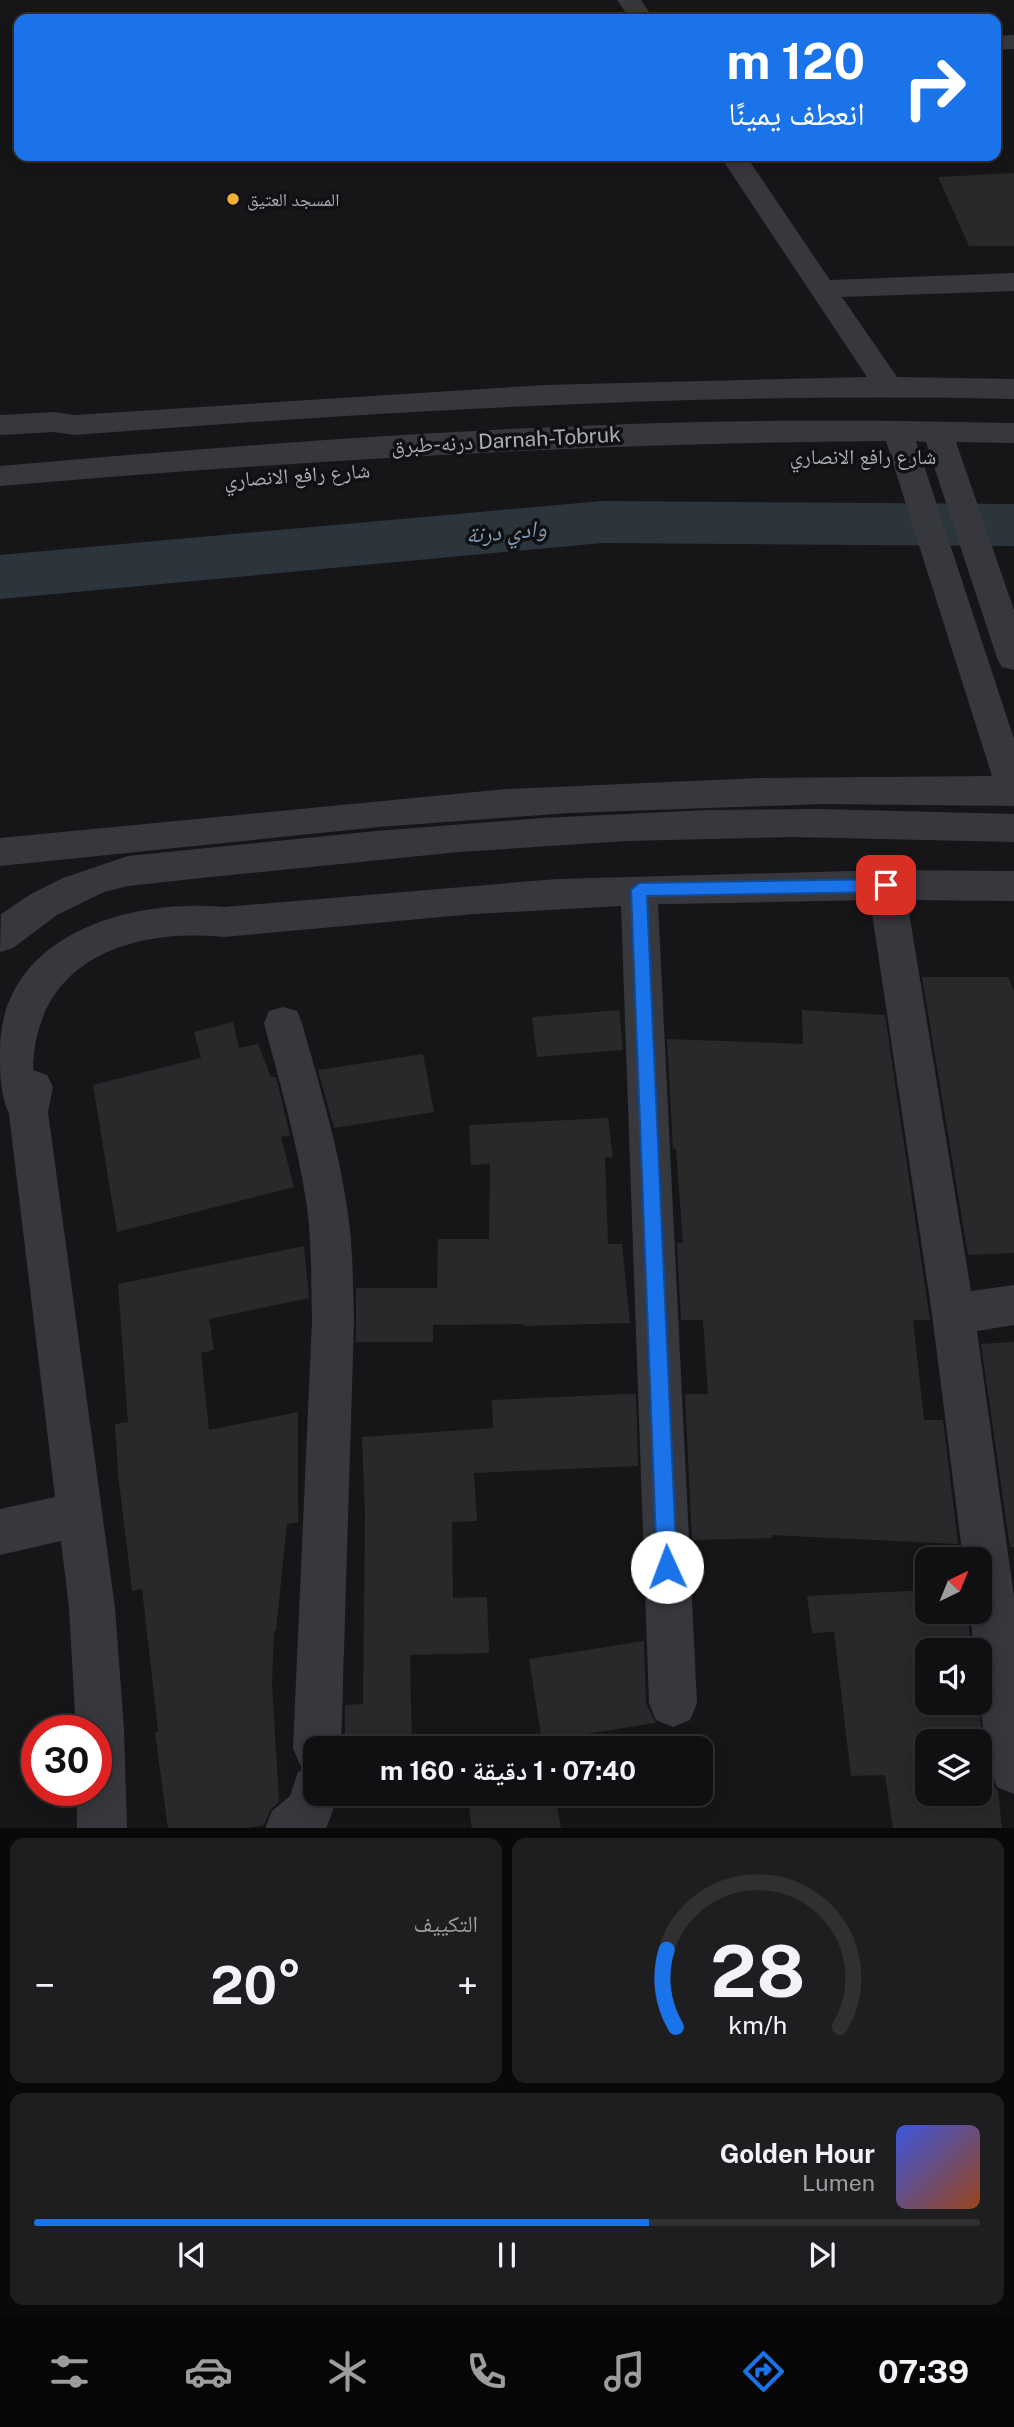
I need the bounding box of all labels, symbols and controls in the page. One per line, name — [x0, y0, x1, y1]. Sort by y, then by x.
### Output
text: 120 m — [726, 32, 865, 90]
icon: right — [889, 42, 980, 133]
text: انعطف يمينًا — [728, 95, 865, 132]
place label: المسجد العتيق — [247, 189, 339, 211]
marker: المسجد العتيق — [225, 191, 241, 207]
street label: درنه-طبرق Darnah-Tobruk — [390, 421, 622, 460]
street label: شارع رافع الانصاري — [790, 444, 936, 473]
street label: شارع رافع الانصاري — [223, 457, 371, 497]
water label: وادي درنة — [465, 514, 548, 554]
pin — [856, 855, 916, 915]
icon: arrive — [867, 866, 905, 904]
position arrow — [630, 1530, 704, 1604]
north arrow — [915, 1547, 992, 1624]
map controls — [915, 1547, 992, 1806]
button: sound — [915, 1638, 992, 1715]
speed limit sign: 30 — [21, 1715, 112, 1806]
button: layers — [915, 1729, 992, 1806]
text: 07:40 · 1 دقيقة · 160 m — [380, 1755, 636, 1786]
text: التكييف — [413, 1910, 478, 1937]
text: 28 — [710, 1928, 806, 2013]
text: 20° — [210, 1955, 302, 2016]
text: − — [34, 1963, 55, 2008]
text: + — [457, 1963, 478, 2008]
text: km/h — [729, 2009, 787, 2039]
text: Golden Hour — [720, 2138, 875, 2169]
text: Lumen — [802, 2169, 875, 2196]
icon: previous — [173, 2236, 211, 2274]
icon: pause — [488, 2236, 526, 2274]
icon: next — [803, 2236, 841, 2274]
icon: filters — [45, 2347, 94, 2396]
icon: car — [184, 2347, 233, 2396]
icon: climate — [323, 2347, 372, 2396]
icon: phone — [462, 2347, 511, 2396]
icon: music — [600, 2347, 649, 2396]
icon: directions — [739, 2347, 788, 2396]
text: 07:39 — [878, 2353, 969, 2390]

